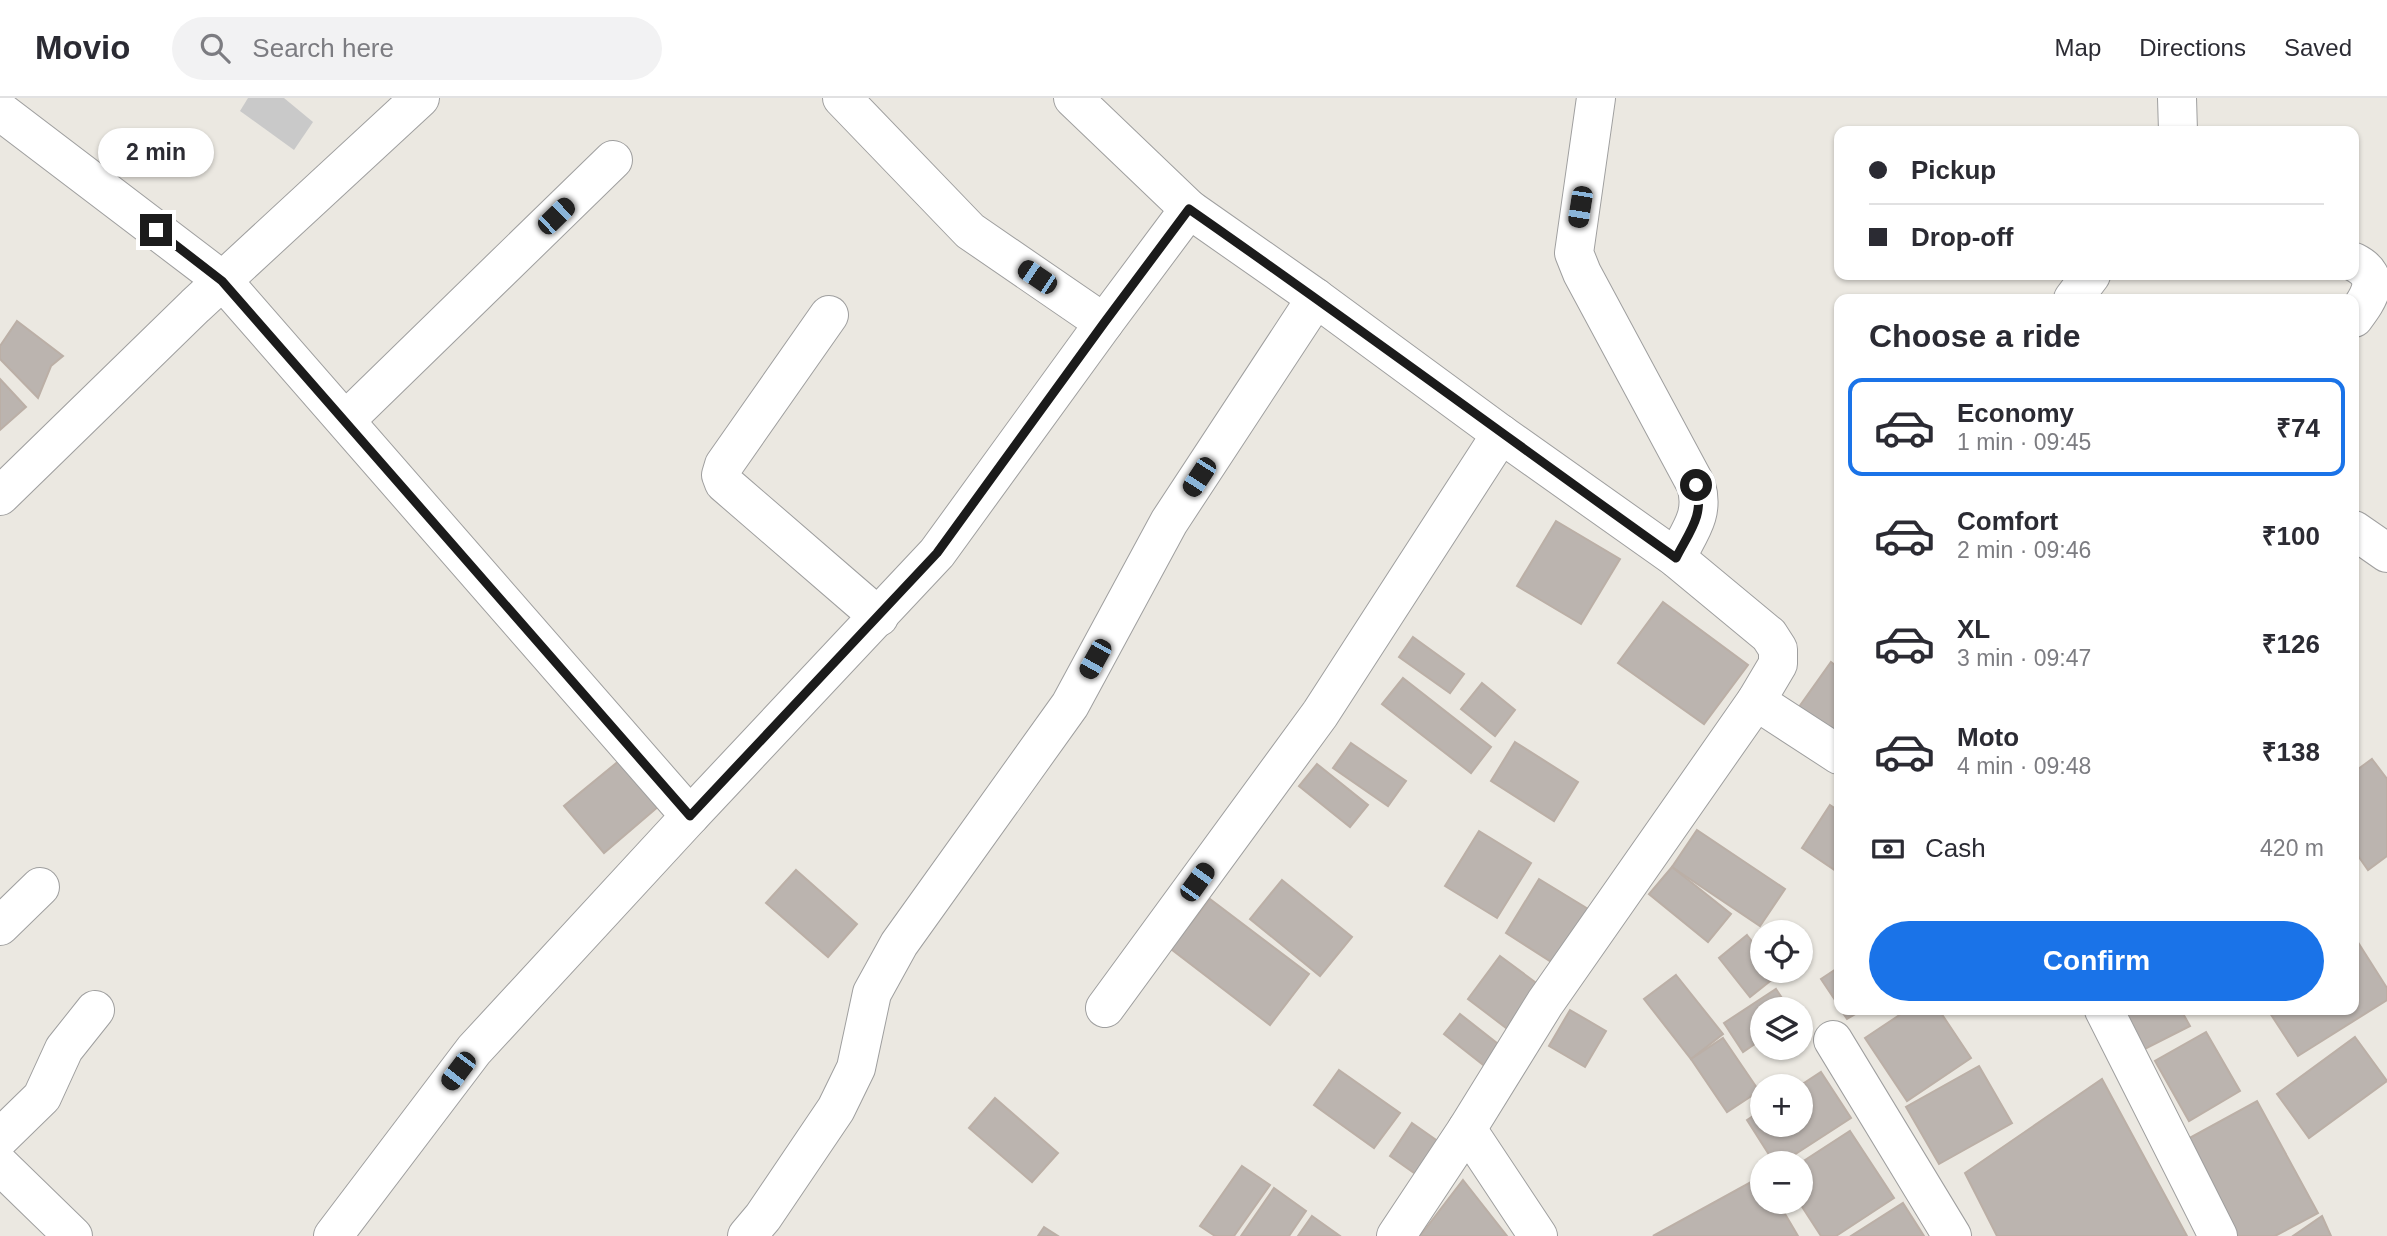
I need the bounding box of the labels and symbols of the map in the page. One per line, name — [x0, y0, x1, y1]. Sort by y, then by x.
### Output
callout: 2 min — [98, 129, 214, 178]
car — [1567, 185, 1594, 229]
car — [534, 194, 579, 238]
route end — [140, 214, 172, 246]
car — [1014, 257, 1061, 297]
car — [1179, 454, 1220, 500]
route start — [1680, 469, 1712, 501]
car — [1076, 636, 1115, 682]
car — [1177, 859, 1218, 905]
car — [437, 1048, 480, 1094]

